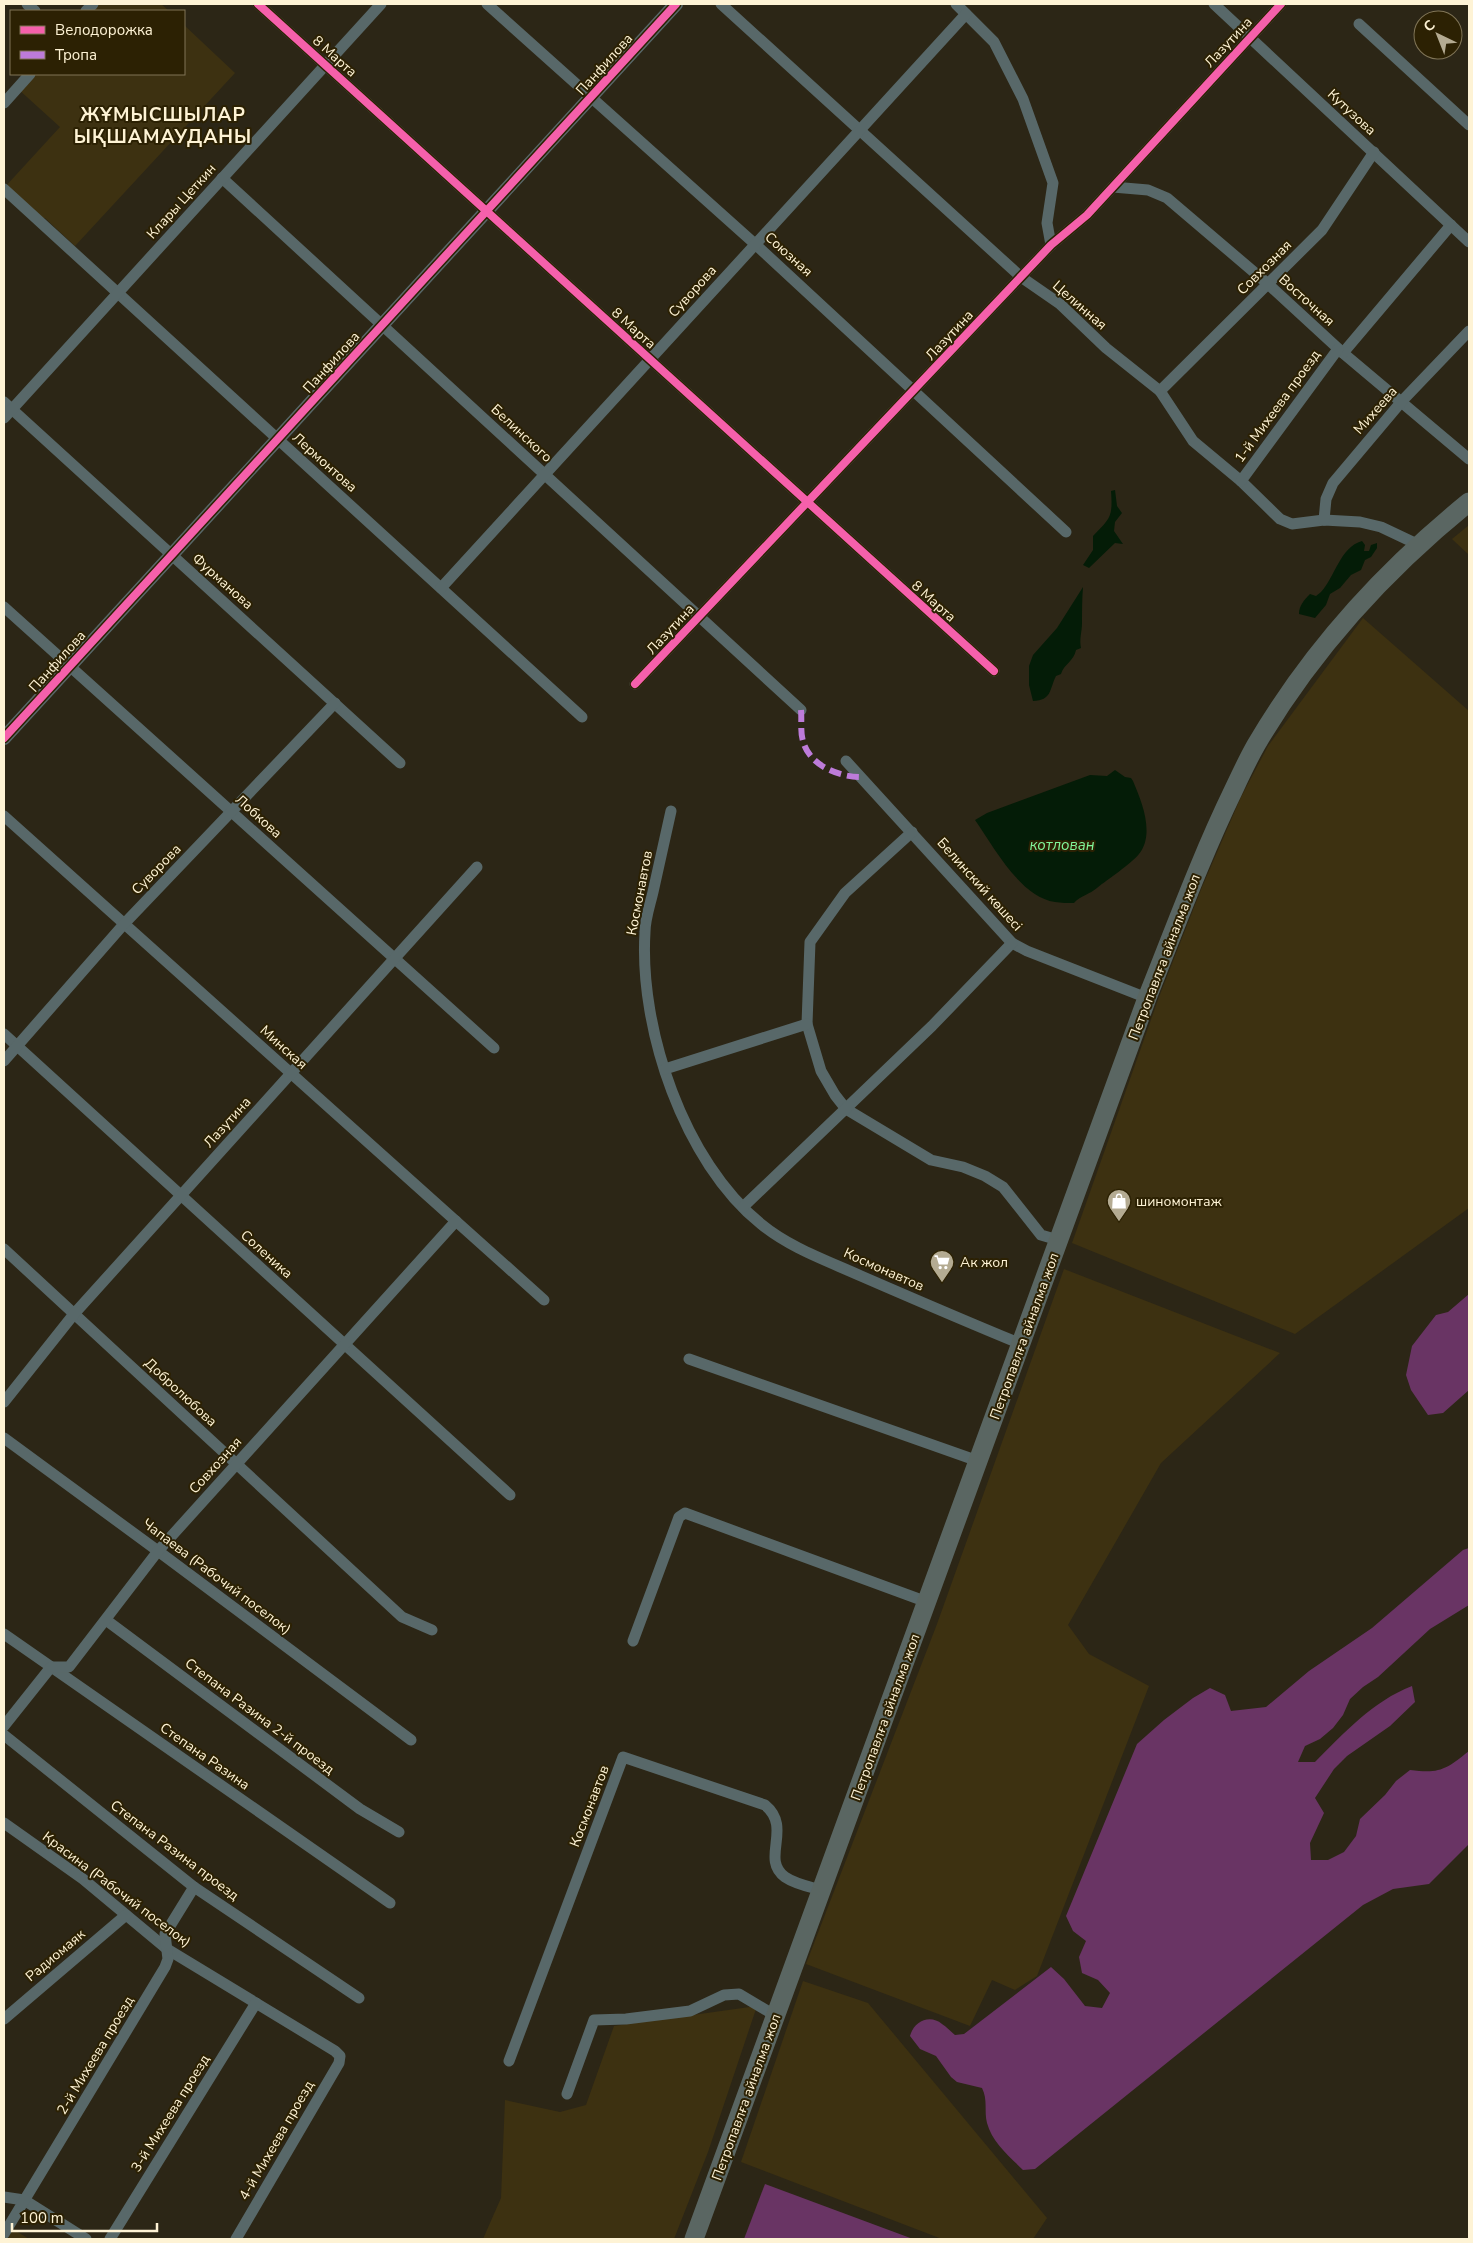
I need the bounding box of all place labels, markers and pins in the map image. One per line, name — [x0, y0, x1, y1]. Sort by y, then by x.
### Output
shop icon: шиномонтаж — [1106, 1188, 1132, 1222]
place label: шиномонтаж — [1136, 1192, 1222, 1211]
supermarket icon: Ак жол — [929, 1249, 955, 1283]
place label: Ак жол — [960, 1253, 1008, 1272]

